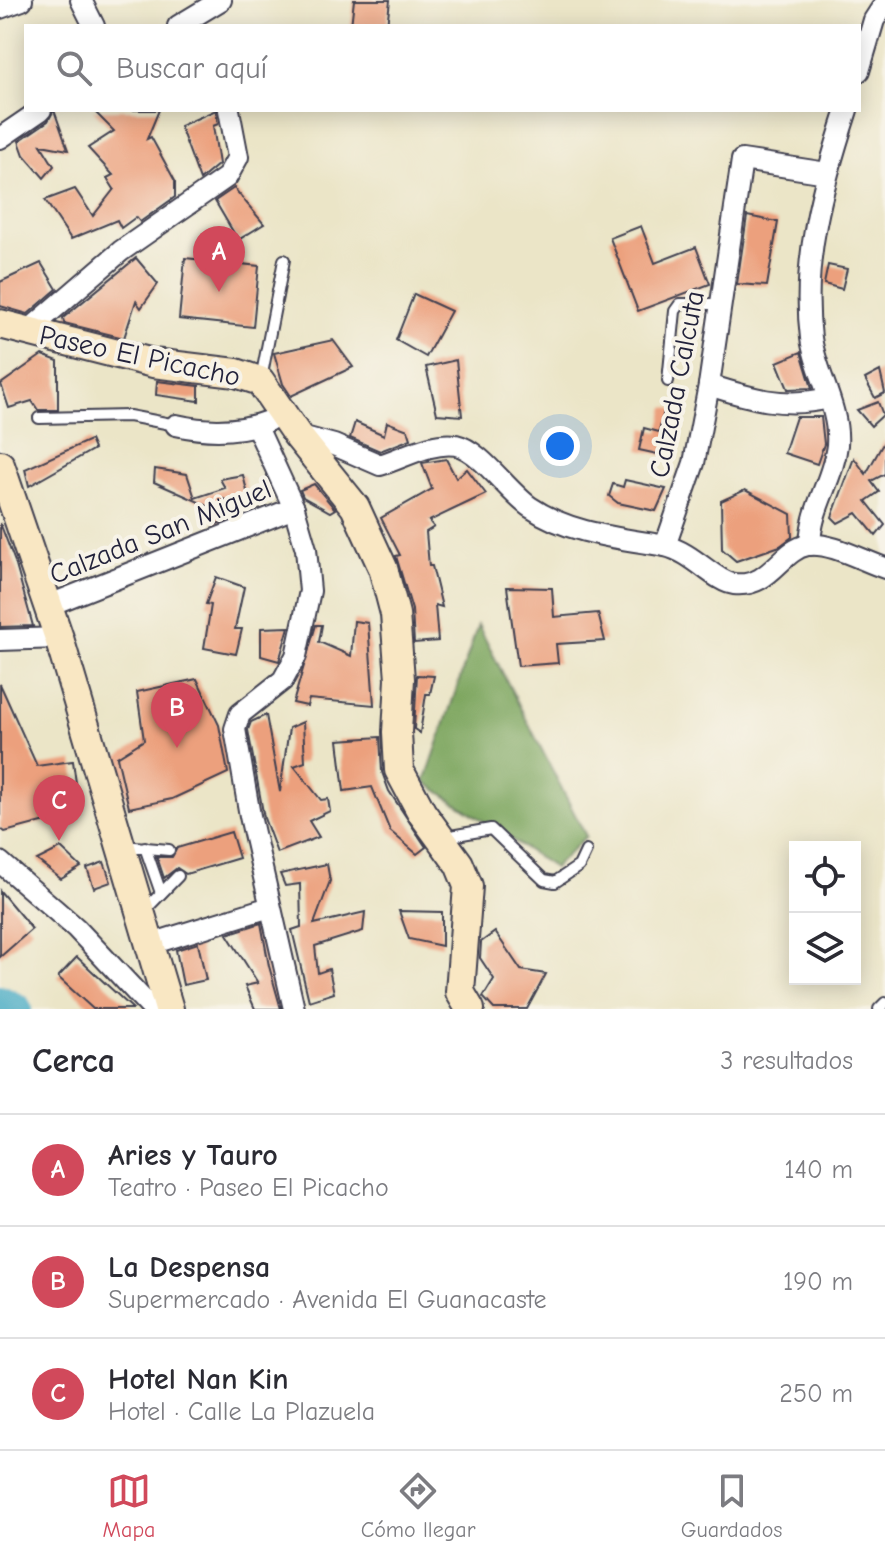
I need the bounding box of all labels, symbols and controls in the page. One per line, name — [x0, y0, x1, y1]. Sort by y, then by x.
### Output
search box — [24, 24, 861, 112]
icon: search — [52, 46, 96, 90]
text: Buscar aquí — [116, 51, 267, 86]
pin: A — [193, 226, 245, 292]
street label: Calzada Calcuta — [643, 288, 711, 480]
street label: Paseo El Picacho — [37, 319, 243, 393]
your location — [540, 426, 580, 466]
street label: Calzada San Miguel — [45, 473, 276, 591]
pin: B — [151, 682, 203, 748]
pin: C — [33, 775, 85, 841]
map controls — [789, 841, 861, 985]
button: locate — [789, 841, 861, 913]
button: layers — [789, 913, 861, 985]
text: Cerca — [32, 1041, 115, 1081]
text: 3 resultados — [720, 1046, 853, 1076]
text: Aries y Tauro — [108, 1138, 278, 1173]
text: A — [51, 1155, 65, 1185]
text: 140 m — [784, 1155, 853, 1185]
text: Teatro · Paseo El Picacho — [108, 1173, 389, 1203]
text: La Despensa — [108, 1250, 270, 1285]
text: B — [50, 1267, 66, 1297]
text: 190 m — [783, 1267, 853, 1297]
text: Supermercado · Avenida El Guanacaste — [108, 1285, 547, 1315]
text: Hotel Nan Kin — [108, 1362, 289, 1397]
text: C — [50, 1379, 66, 1409]
text: 250 m — [779, 1379, 853, 1409]
text: Hotel · Calle La Plazuela — [108, 1397, 375, 1427]
tab: Mapa — [103, 1469, 155, 1543]
tab: Cómo llegar — [361, 1469, 475, 1543]
tab: Guardados — [681, 1469, 782, 1543]

